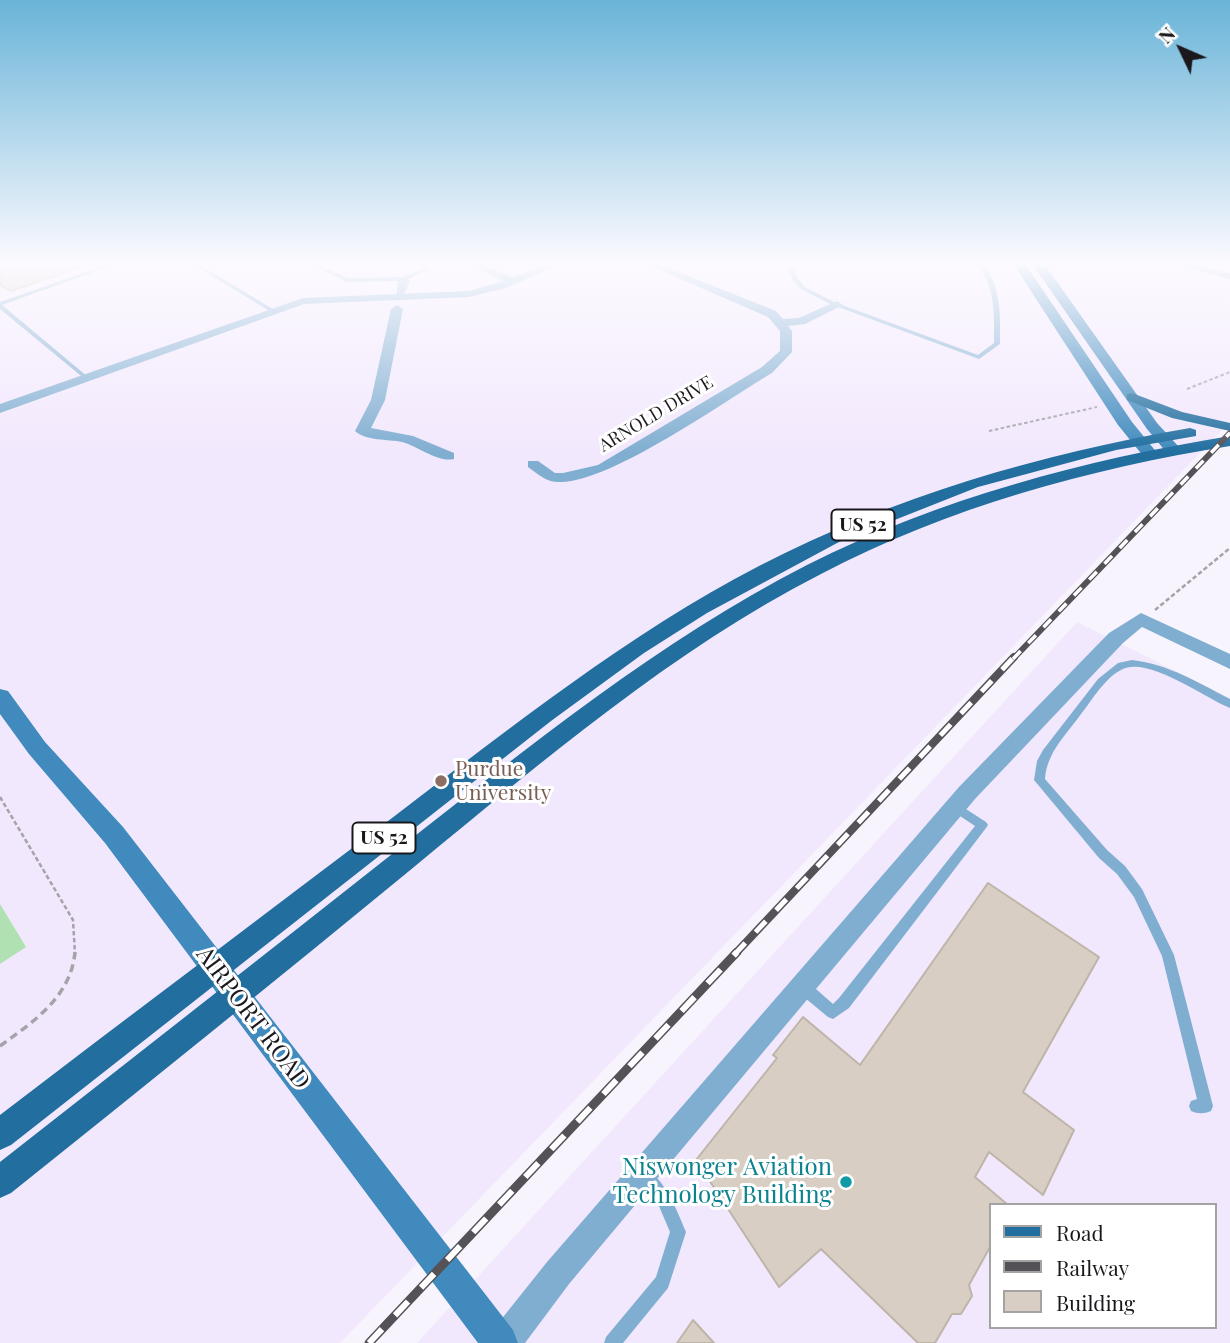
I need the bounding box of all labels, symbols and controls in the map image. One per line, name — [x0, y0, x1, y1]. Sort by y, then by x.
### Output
north arrow — [1146, 14, 1216, 84]
text: N — [1152, 20, 1180, 48]
street label: ARNOLD DRIVE — [595, 371, 717, 457]
road number: US 52 — [832, 510, 894, 540]
place label: Purdue University — [455, 756, 551, 806]
marker: Purdue University — [433, 773, 449, 789]
road number: US 52 — [352, 822, 416, 853]
street label: AIRPORT ROAD — [190, 941, 316, 1095]
place label: Niswonger Aviation Technology Building — [612, 1154, 832, 1210]
marker: Niswonger Aviation Technology Building — [838, 1174, 854, 1190]
legend — [988, 1203, 1216, 1329]
text: Road — [1056, 1218, 1104, 1246]
text: Railway — [1056, 1253, 1129, 1281]
text: Building — [1056, 1288, 1135, 1316]

